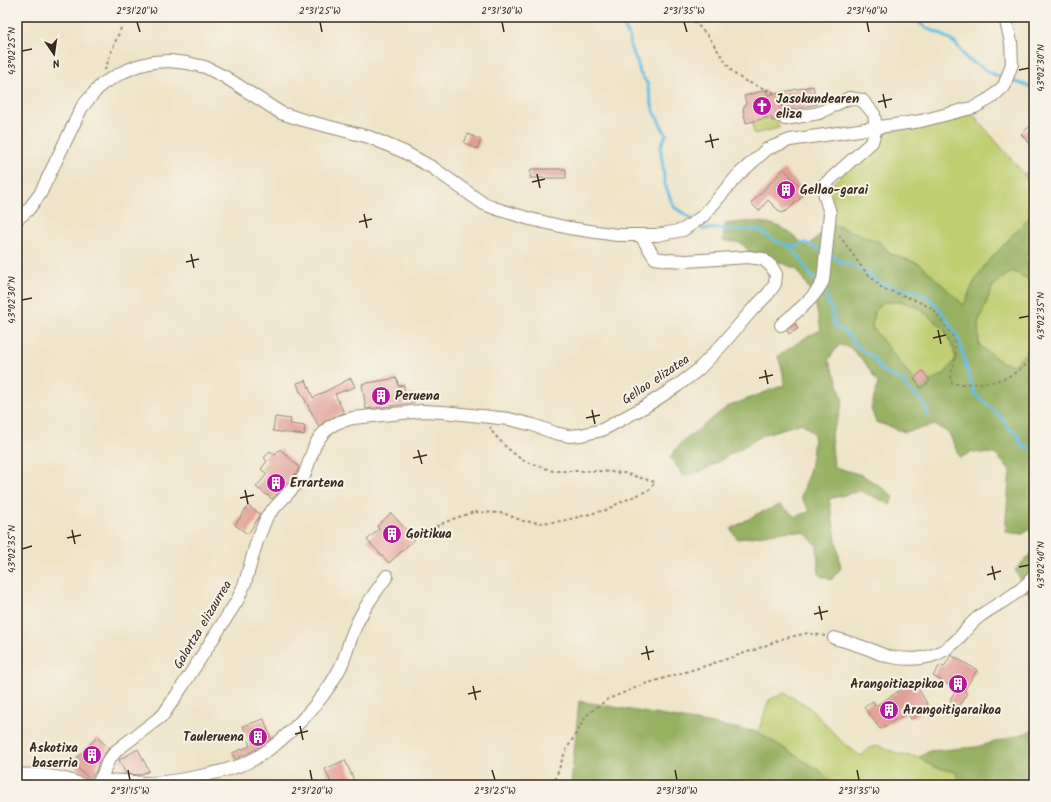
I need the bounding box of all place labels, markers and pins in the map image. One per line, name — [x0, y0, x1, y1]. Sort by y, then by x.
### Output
place label: Jasokundearen eliza — [776, 89, 859, 125]
church icon: Jasokundearen eliza — [751, 95, 773, 117]
building icon: Gellao-garai — [775, 179, 797, 201]
place label: Gellao-garai — [800, 180, 869, 201]
building icon: Peruena — [370, 385, 392, 407]
place label: Peruena — [395, 386, 440, 407]
building icon: Errartena — [265, 472, 287, 494]
place label: Errartena — [290, 473, 344, 494]
building icon: Goitikua — [381, 523, 403, 545]
place label: Goitikua — [406, 524, 452, 545]
building icon: Arangoitiazpikoa — [947, 673, 969, 695]
place label: Arangoitiazpikoa — [850, 674, 944, 695]
building icon: Arangoitigaraikoa — [878, 699, 900, 721]
place label: Arangoitigaraikoa — [903, 700, 1001, 721]
building icon: Tauleruena — [247, 726, 269, 748]
place label: Tauleruena — [183, 727, 244, 748]
place label: Askotixa baserria — [29, 738, 78, 774]
building icon: Askotixa baserria — [81, 744, 103, 766]

